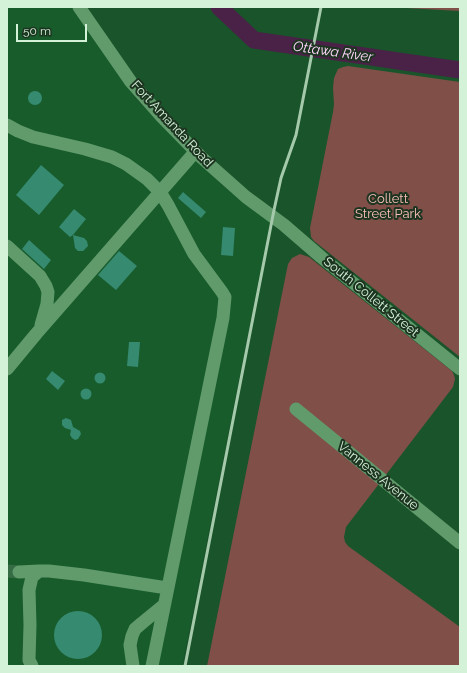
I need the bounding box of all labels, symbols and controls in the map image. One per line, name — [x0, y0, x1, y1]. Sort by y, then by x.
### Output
scale bar — [18, 16, 89, 42]
text: 50 m — [23, 24, 51, 38]
water label: Ottawa River — [292, 38, 374, 66]
street label: Fort Amanda Road — [128, 78, 216, 170]
park label: Collett Street Park — [355, 191, 421, 222]
street label: South Collett Street — [320, 254, 422, 340]
street label: Vanness Avenue — [334, 439, 422, 513]

